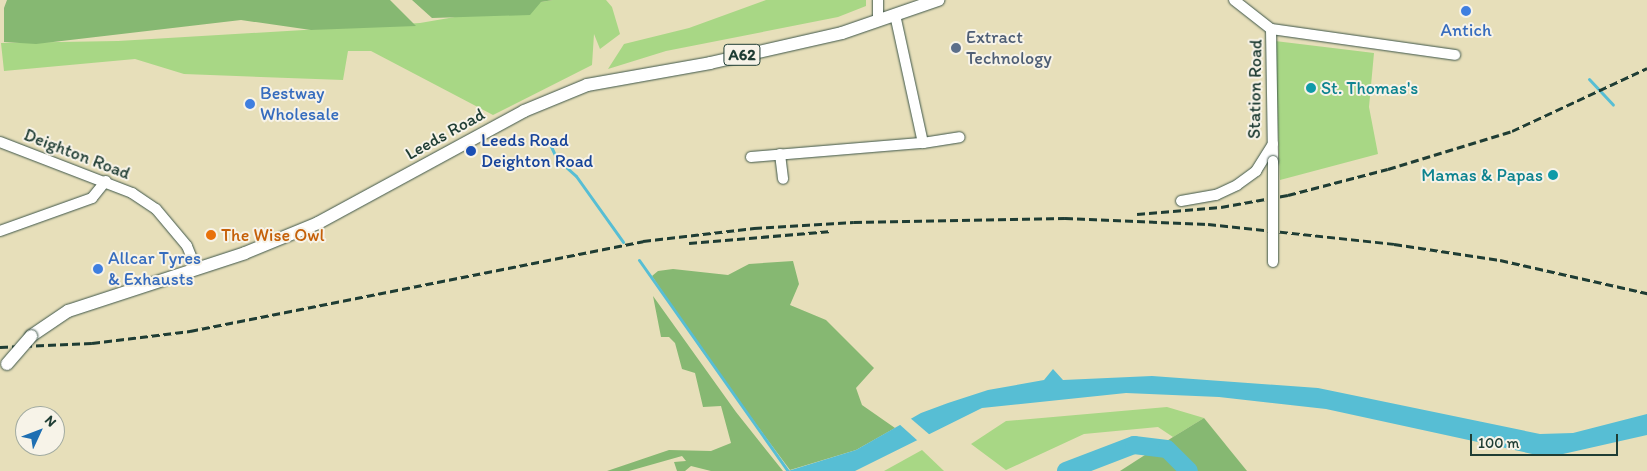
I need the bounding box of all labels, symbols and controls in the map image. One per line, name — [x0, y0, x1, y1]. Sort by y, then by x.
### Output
marker: Antich — [1460, 5, 1472, 17]
place label: Antich — [1440, 19, 1492, 41]
place label: Extract Technology — [966, 27, 1052, 70]
street label: Station Road — [1243, 39, 1267, 139]
road number: A62 — [723, 42, 761, 68]
marker: Extract Technology — [950, 42, 962, 54]
place label: St. Thomas's — [1321, 77, 1418, 99]
marker: St. Thomas's — [1305, 82, 1317, 94]
place label: Bestway Wholesale — [260, 83, 339, 126]
marker: Bestway Wholesale — [244, 98, 256, 110]
street label: Leeds Road — [402, 103, 488, 165]
street label: Deighton Road — [21, 124, 133, 184]
place label: Leeds Road Deighton Road — [481, 130, 593, 172]
marker: Leeds Road Deighton Road — [465, 145, 477, 157]
place label: Mamas & Papas — [1422, 164, 1543, 186]
marker: Mamas & Papas — [1547, 169, 1559, 181]
place label: The Wise Owl — [221, 224, 324, 246]
marker: The Wise Owl — [205, 229, 217, 241]
place label: Allcar Tyres & Exhausts — [108, 248, 199, 290]
marker: Allcar Tyres & Exhausts — [92, 263, 104, 275]
north arrow — [15, 406, 65, 456]
text: N — [41, 412, 60, 430]
scale bar — [1472, 424, 1620, 456]
text: 100 m — [1478, 434, 1519, 452]

